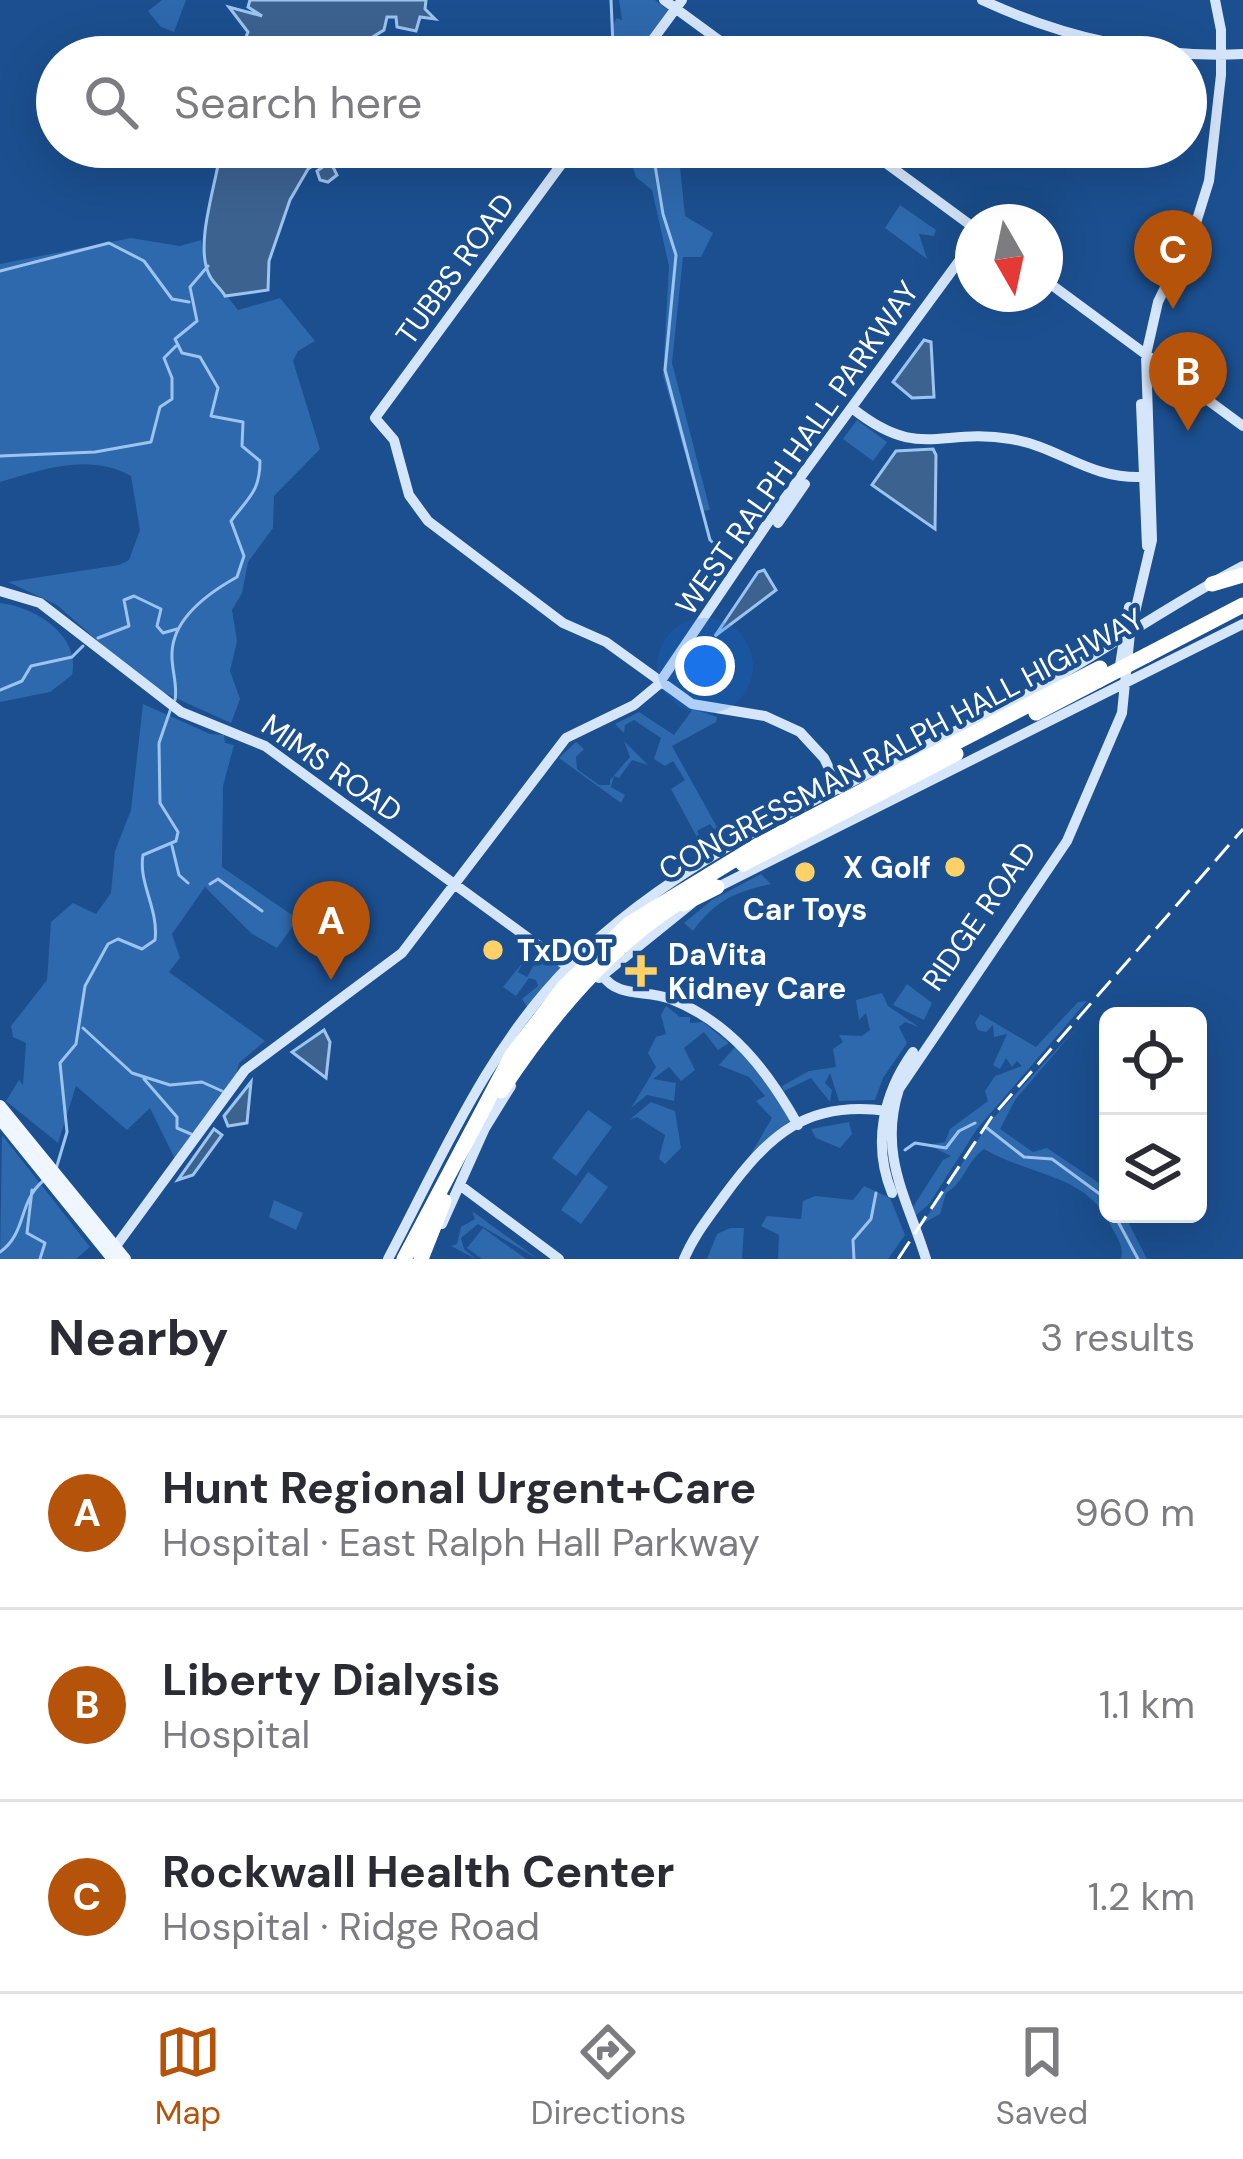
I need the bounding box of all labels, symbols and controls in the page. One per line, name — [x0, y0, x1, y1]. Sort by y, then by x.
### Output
search box — [36, 36, 1207, 168]
icon: search — [78, 69, 144, 135]
text: Search here — [174, 73, 422, 132]
street label: TUBBS ROAD — [387, 185, 523, 353]
north arrow — [955, 204, 1063, 312]
pin: C — [1134, 210, 1212, 309]
street label: WEST RALPH HALL PARKWAY — [667, 273, 927, 623]
pin: B — [1149, 332, 1227, 431]
street label: CONGRESSMAN RALPH HALL HIGHWAY — [652, 599, 1150, 889]
your location — [675, 636, 735, 696]
street label: MIMS ROAD — [254, 705, 410, 831]
street label: RIDGE ROAD — [913, 834, 1045, 998]
place label: X Golf — [843, 848, 931, 887]
marker: X Golf — [942, 854, 968, 880]
marker: Car Toys — [792, 859, 818, 885]
pin: A — [292, 881, 370, 980]
place label: Car Toys — [743, 890, 867, 929]
place label: TxDOT — [517, 931, 613, 970]
place label: DaVita Kidney Care — [668, 935, 846, 1008]
marker: TxDOT — [480, 937, 506, 963]
marker: DaVita Kidney Care — [625, 955, 657, 987]
map controls — [1099, 1007, 1207, 1223]
button: locate — [1099, 1007, 1207, 1115]
button: layers — [1099, 1115, 1207, 1223]
text: Nearby — [48, 1304, 229, 1371]
text: 3 results — [1040, 1312, 1195, 1363]
text: Hunt Regional Urgent+Care — [162, 1458, 756, 1517]
text: A — [73, 1487, 101, 1538]
text: 960 m — [1074, 1487, 1195, 1538]
text: Hospital · East Ralph Hall Parkway — [162, 1517, 760, 1568]
text: Liberty Dialysis — [162, 1650, 501, 1709]
text: B — [75, 1679, 99, 1730]
text: 1.1 km — [1099, 1679, 1195, 1730]
text: Hospital — [162, 1709, 310, 1760]
text: Rockwall Health Center — [162, 1842, 674, 1901]
text: C — [73, 1871, 101, 1922]
text: 1.2 km — [1088, 1871, 1195, 1922]
text: Hospital · Ridge Road — [162, 1901, 540, 1952]
tab: Map — [155, 2019, 221, 2134]
tab: Directions — [531, 2019, 686, 2134]
tab: Saved — [996, 2019, 1088, 2134]

